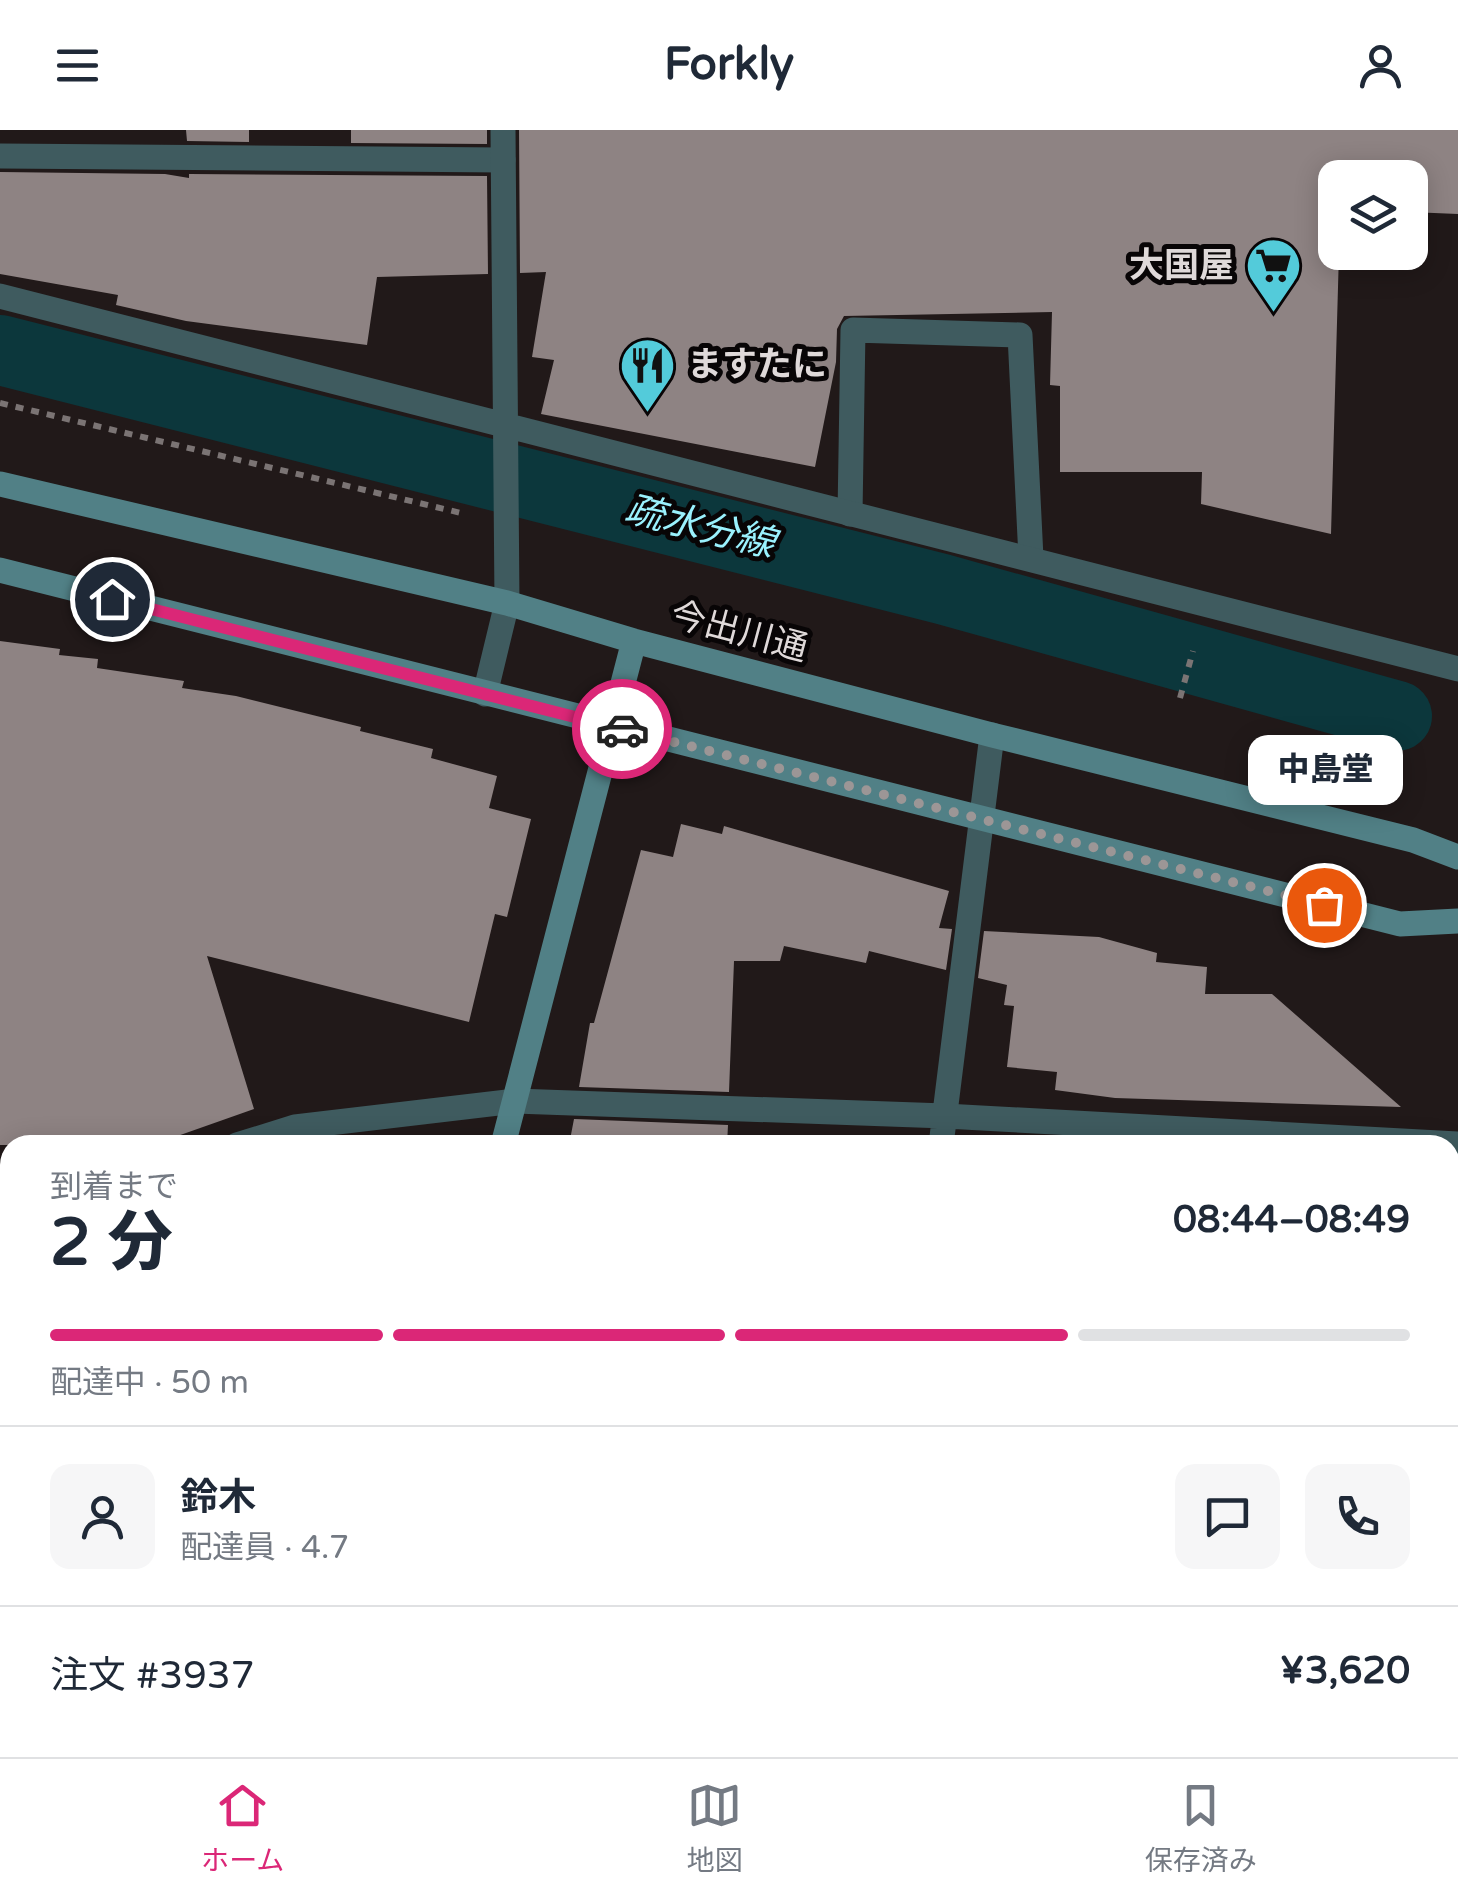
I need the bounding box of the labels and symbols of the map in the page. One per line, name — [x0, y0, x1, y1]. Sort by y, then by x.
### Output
supermarket icon: 大国屋 — [1243, 236, 1303, 315]
place label: 大国屋 — [1129, 245, 1234, 287]
restaurant icon: ますたに — [618, 335, 678, 414]
place label: ますたに — [687, 344, 827, 386]
water label: 疏水分線 — [621, 486, 783, 569]
pin — [70, 557, 155, 642]
street label: 今出川通 — [666, 594, 812, 670]
courier — [572, 679, 672, 779]
callout: 中島堂 — [1246, 735, 1402, 805]
pin — [1282, 863, 1367, 948]

